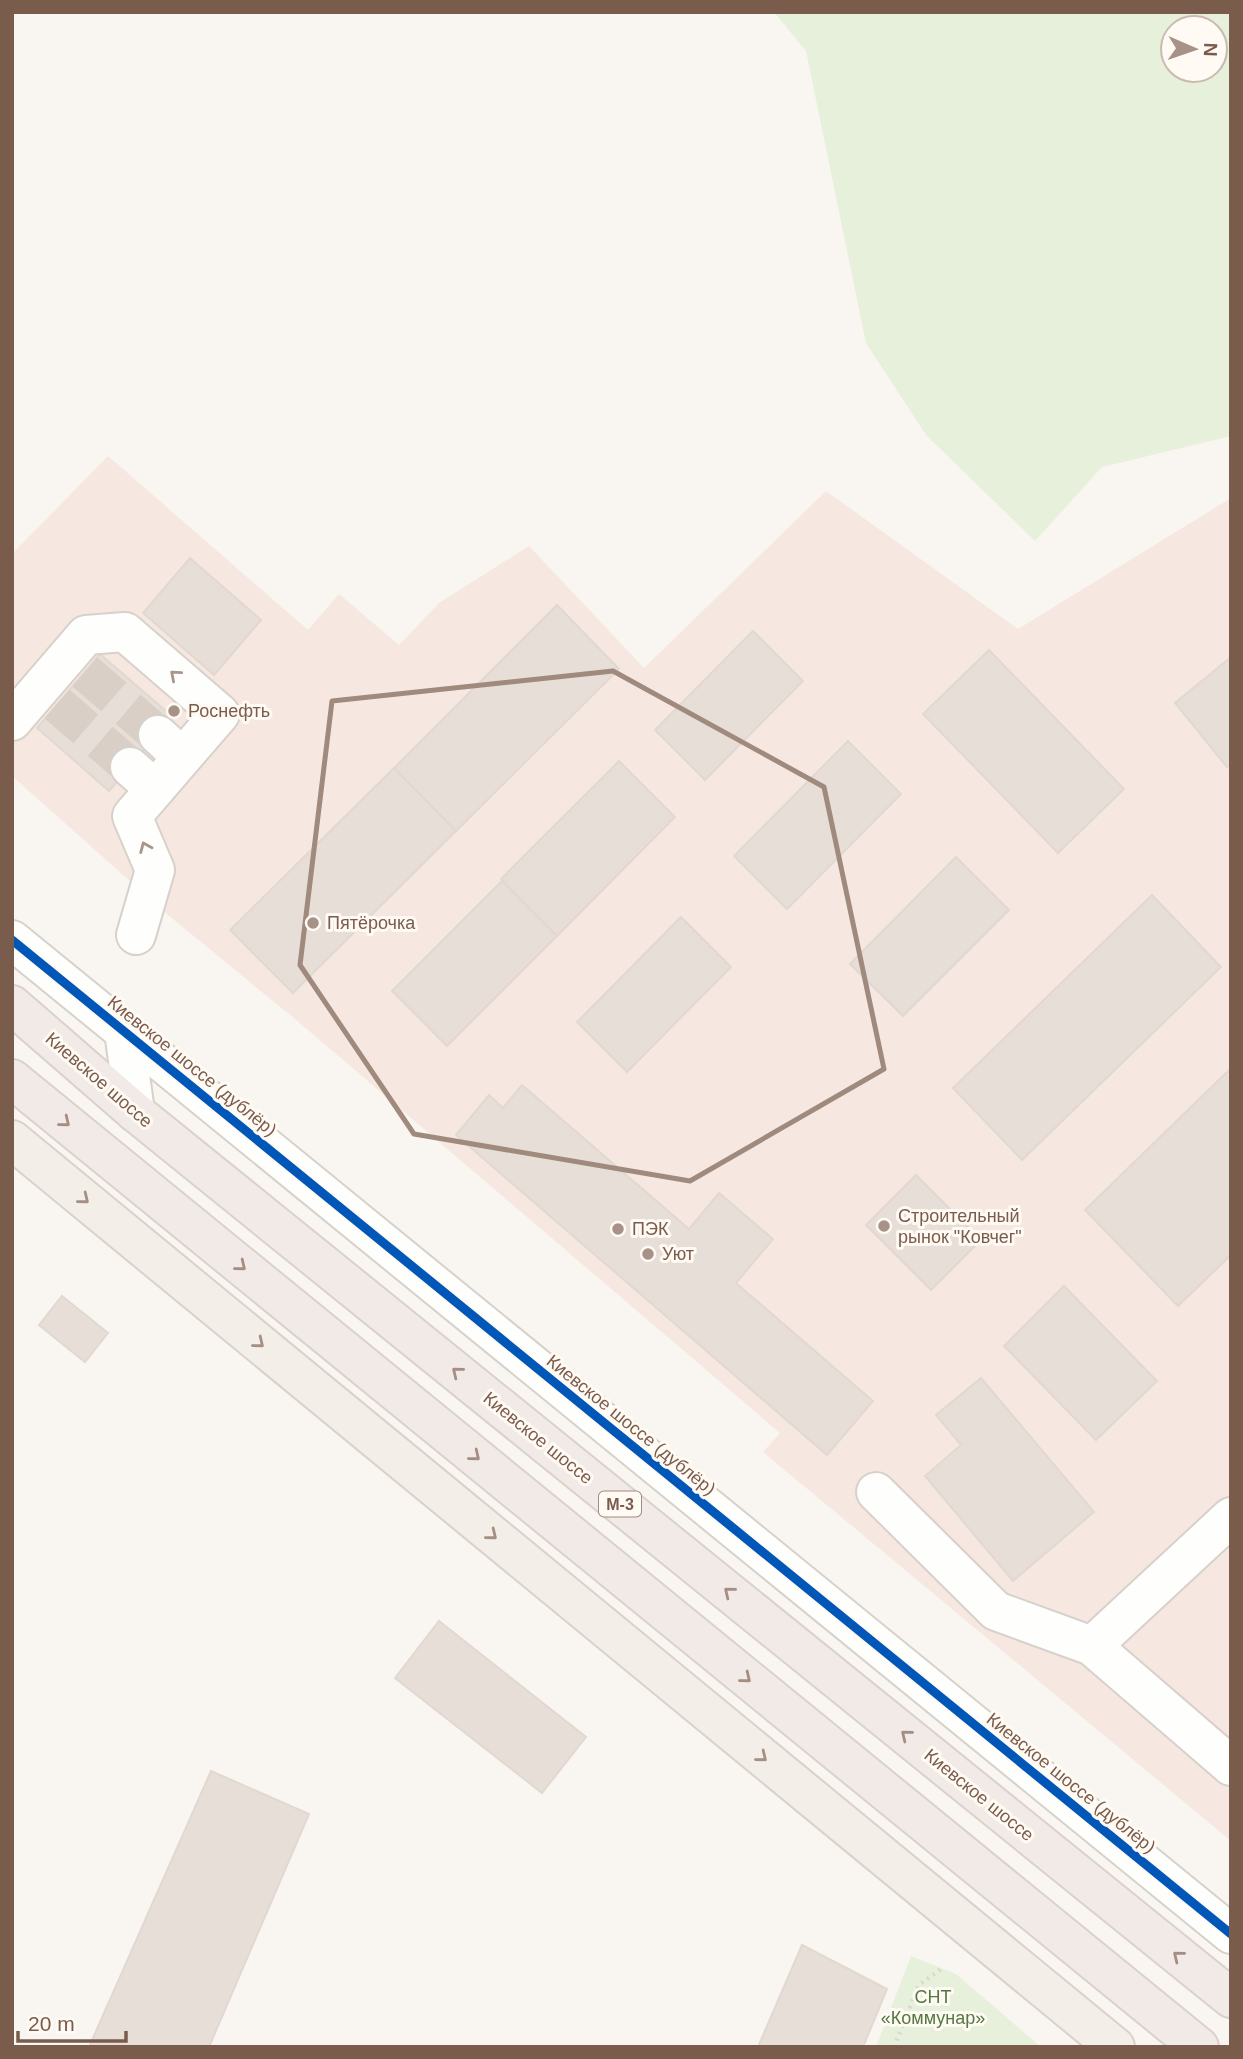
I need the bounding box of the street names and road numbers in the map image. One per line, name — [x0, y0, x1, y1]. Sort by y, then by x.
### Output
street label: Киевское шоссе (дублёр) — [104, 992, 280, 1140]
street label: Киевское шоссе — [42, 1028, 156, 1132]
street label: Киевское шоссе (дублёр) — [543, 1351, 719, 1499]
street label: Киевское шоссе — [479, 1388, 597, 1488]
road number: М-3 — [599, 1492, 641, 1516]
street label: Киевское шоссе (дублёр) — [983, 1709, 1159, 1857]
street label: Киевское шоссе — [920, 1745, 1038, 1845]

